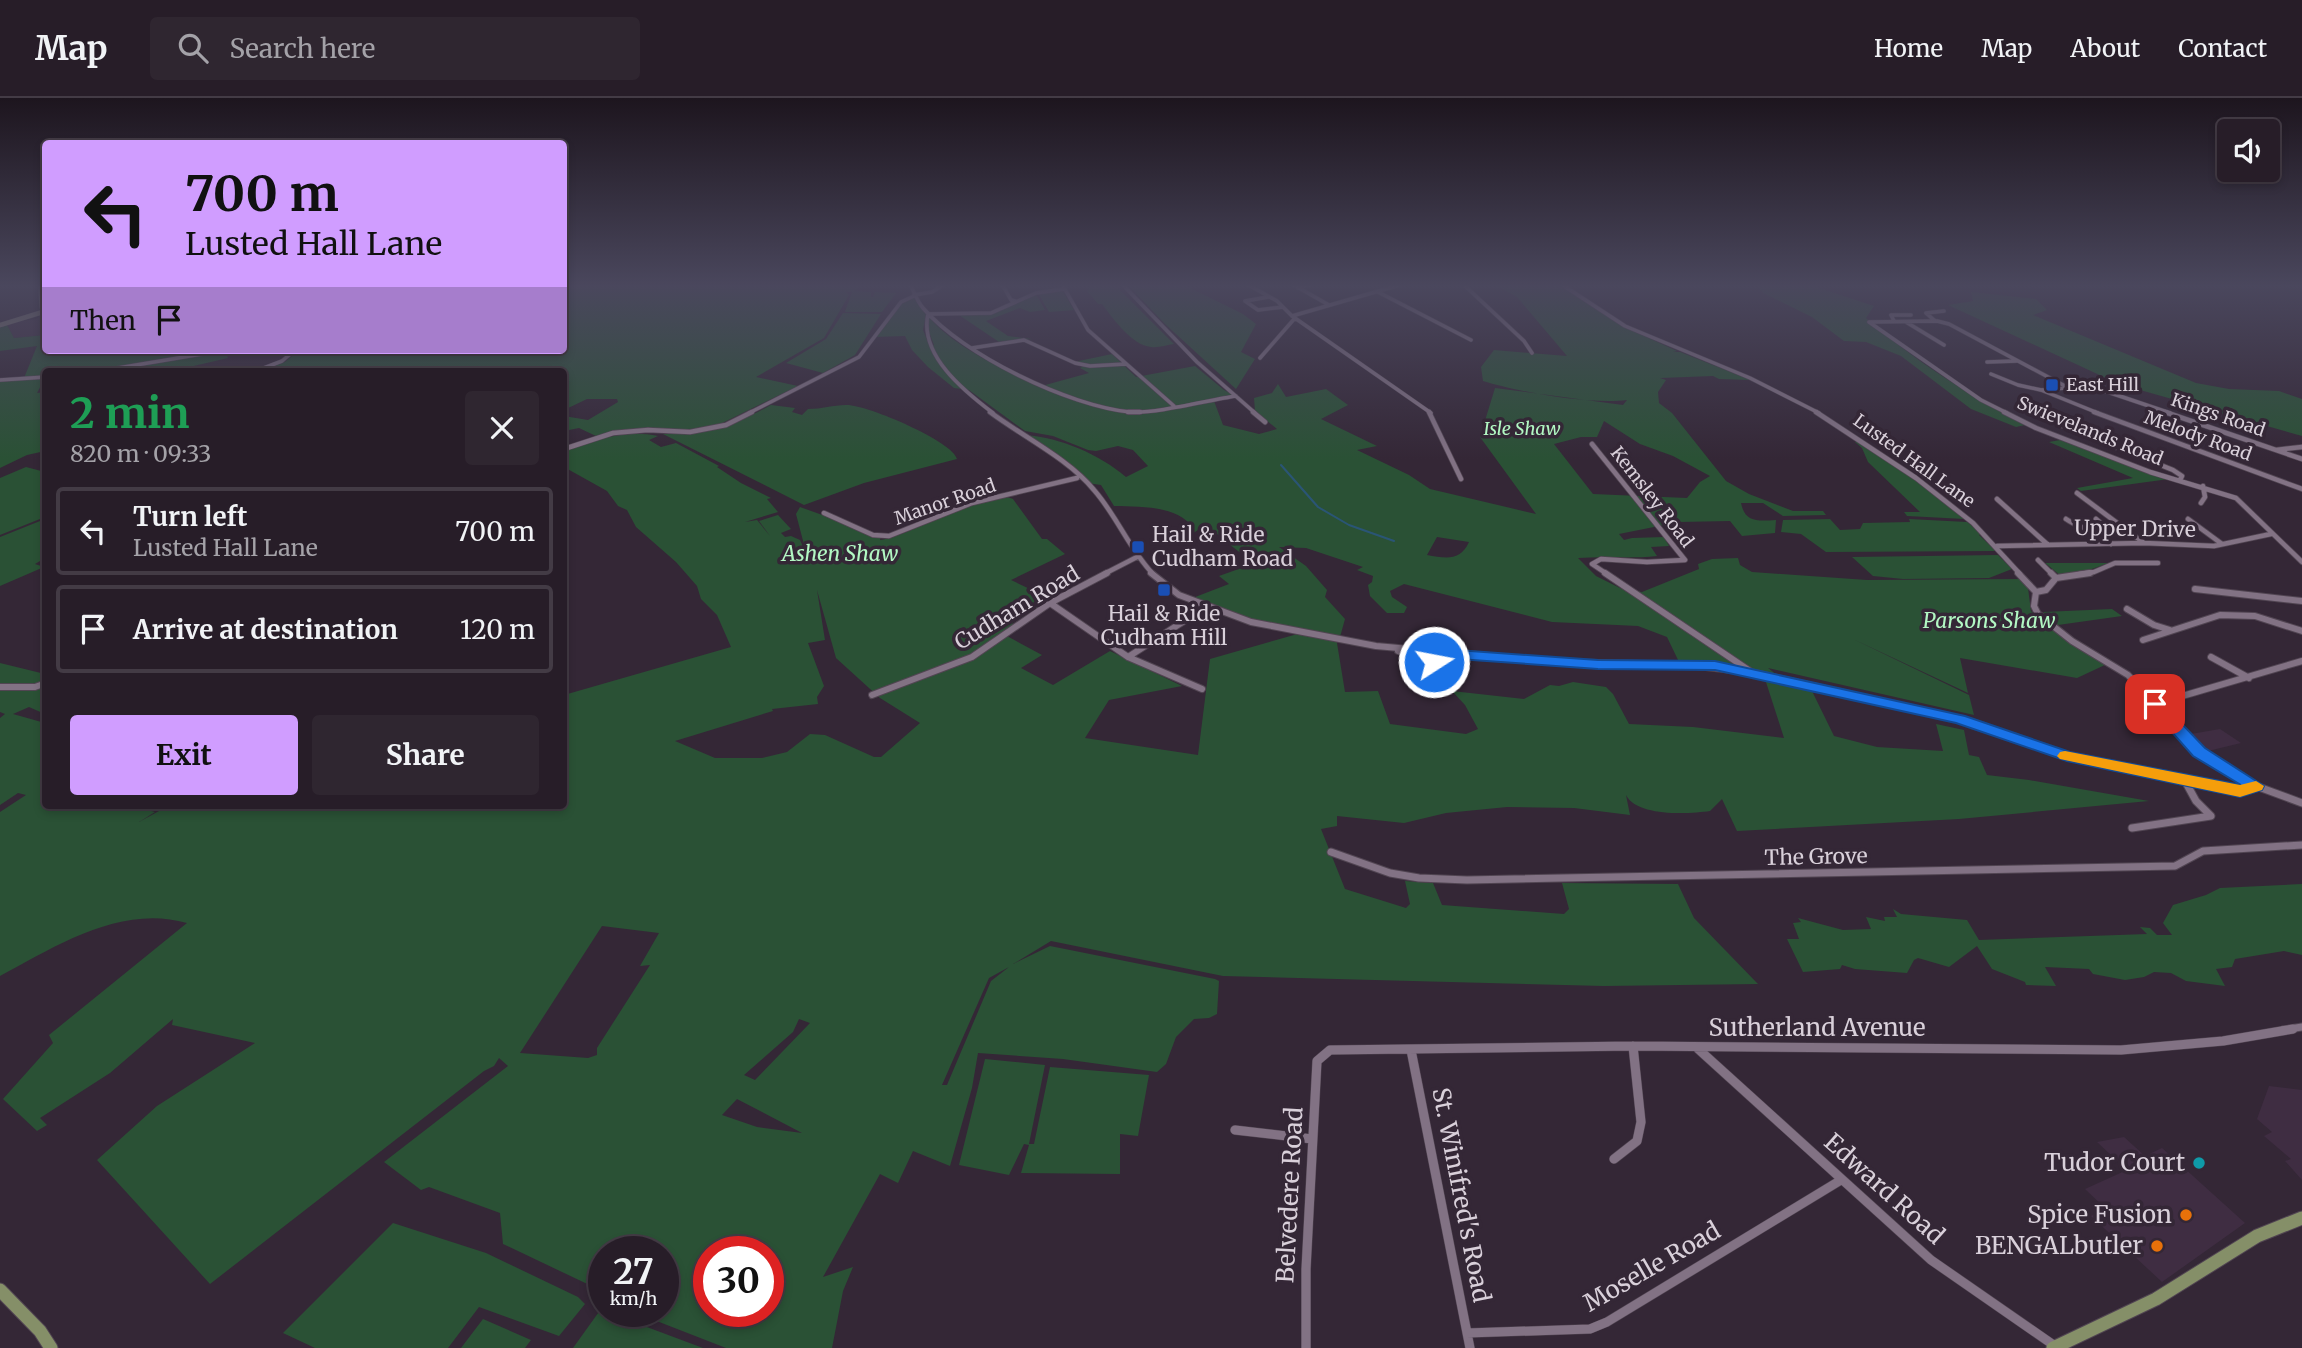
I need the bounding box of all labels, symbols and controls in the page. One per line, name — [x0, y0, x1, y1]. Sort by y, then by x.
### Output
search box — [150, 17, 640, 80]
text: Map — [35, 28, 108, 69]
icon: search — [174, 29, 212, 67]
text: Search here — [230, 32, 375, 65]
text: Home — [1874, 33, 1943, 64]
text: Map — [1981, 33, 2032, 64]
text: About — [2070, 33, 2140, 64]
text: Contact — [2178, 33, 2267, 64]
map controls — [2217, 119, 2280, 182]
button: sound — [2217, 119, 2280, 182]
text: 700 m — [185, 163, 339, 224]
icon: left — [70, 168, 161, 259]
text: Lusted Hall Lane — [185, 224, 442, 264]
icon: arrive — [150, 301, 188, 339]
text: Then — [70, 304, 136, 337]
place label: East Hill — [2066, 373, 2140, 396]
marker: East Hill — [2044, 377, 2060, 393]
text: 2 min — [70, 387, 190, 439]
street label: Kings Road — [2168, 388, 2268, 441]
button: close — [465, 391, 539, 465]
street label: Swievelands Road — [2014, 391, 2167, 470]
street label: Melody Road — [2141, 405, 2255, 466]
street label: Lusted Hall Lane — [1849, 409, 1980, 512]
park label: Isle Shaw — [1484, 417, 1561, 440]
text: 820 m · 09:33 — [70, 439, 211, 468]
street label: Kemsley Road — [1606, 442, 1699, 552]
street label: Manor Road — [891, 473, 999, 530]
text: Turn left — [133, 500, 247, 533]
icon: left — [74, 512, 112, 550]
street label: Upper Drive — [2074, 514, 2196, 543]
text: 700 m — [455, 515, 535, 548]
place label: Hail & Ride Cudham Road — [1152, 521, 1293, 572]
text: Lusted Hall Lane — [133, 533, 318, 562]
marker: Hail & Ride Cudham Road — [1130, 539, 1146, 555]
park label: Ashen Shaw — [780, 540, 898, 567]
street label: Cudham Road — [949, 559, 1084, 655]
marker: Hail & Ride Cudham Hill — [1156, 582, 1172, 598]
place label: Hail & Ride Cudham Hill — [1101, 600, 1228, 651]
park label: Parsons Shaw — [1923, 607, 2055, 634]
icon: arrive — [74, 610, 112, 648]
text: Arrive at destination — [133, 613, 398, 646]
text: 120 m — [460, 613, 535, 646]
position arrow — [1397, 625, 1471, 699]
pin — [2125, 674, 2185, 734]
icon: arrive — [2136, 685, 2174, 723]
button: Exit — [70, 715, 298, 795]
button: Share — [312, 715, 539, 795]
street label: The Grove — [1764, 842, 1868, 871]
street label: Sutherland Avenue — [1708, 1012, 1926, 1043]
street label: St. Winifred's Road — [1425, 1085, 1498, 1305]
street label: Belvedere Road — [1269, 1106, 1310, 1284]
street label: Edward Road — [1818, 1126, 1951, 1251]
place label: Tudor Court — [2044, 1147, 2186, 1178]
marker: Tudor Court — [2191, 1155, 2207, 1171]
place label: Spice Fusion — [2027, 1199, 2172, 1230]
marker: Spice Fusion — [2178, 1207, 2194, 1223]
street label: Moselle Road — [1578, 1215, 1726, 1318]
place label: BENGALbutler — [1975, 1230, 2143, 1261]
speed limit sign: 30 — [693, 1236, 784, 1327]
marker: BENGALbutler — [2149, 1238, 2165, 1254]
text: 27 — [613, 1250, 654, 1294]
text: km/h — [610, 1287, 657, 1310]

